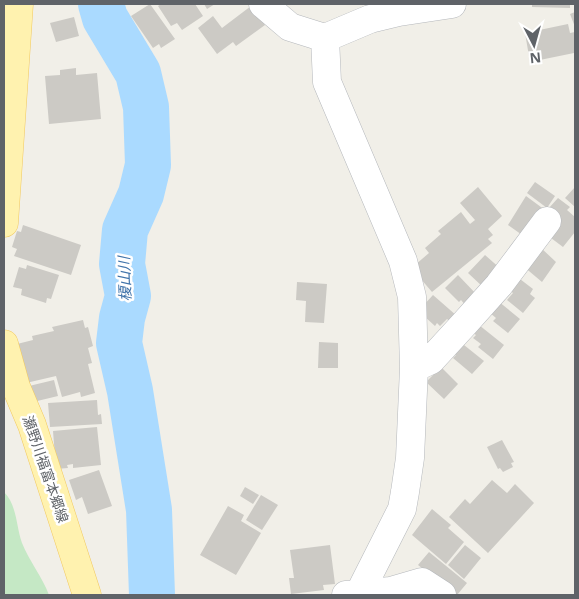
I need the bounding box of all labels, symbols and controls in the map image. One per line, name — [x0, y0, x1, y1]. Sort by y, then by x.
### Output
north arrow — [509, 20, 559, 70]
text: N — [529, 48, 542, 68]
water label: 榎山川 — [113, 254, 135, 302]
street label: 瀬野川福富本郷線 — [19, 413, 73, 525]

